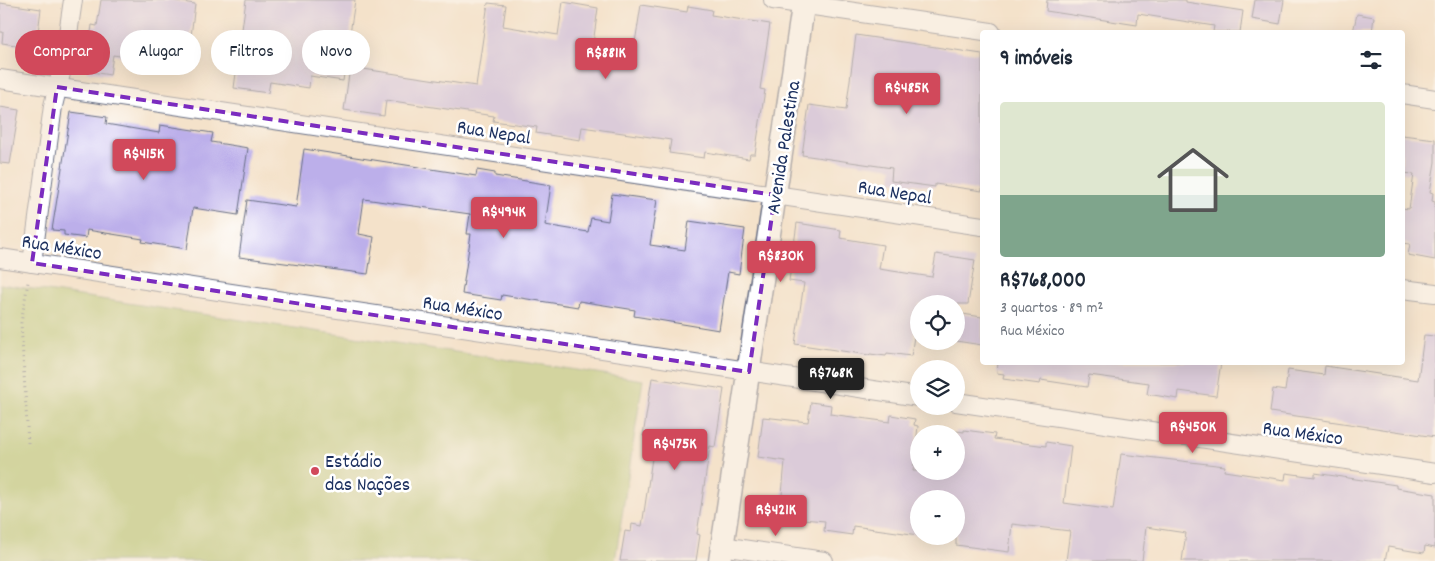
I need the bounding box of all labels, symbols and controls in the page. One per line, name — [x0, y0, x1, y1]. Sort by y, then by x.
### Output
chip: Comprar — [15, 30, 110, 75]
chip: Alugar — [120, 30, 201, 75]
chip: Filtros — [211, 30, 292, 75]
chip: Novo — [302, 30, 370, 75]
pin: R$881K — [565, 38, 647, 80]
text: R$881K — [586, 42, 626, 65]
text: 9 imóveis — [1000, 45, 1073, 75]
icon: filters — [1357, 46, 1385, 74]
pin: R$485K — [866, 72, 948, 115]
text: R$485K — [885, 77, 929, 100]
street label: Avenida Palestina — [761, 78, 809, 216]
street label: Rua Nepal — [455, 114, 533, 154]
icon: home — [1148, 135, 1238, 225]
pin: R$415K — [103, 138, 185, 181]
text: R$415K — [124, 143, 164, 166]
street label: Rua Nepal — [856, 174, 934, 214]
pin: R$494K — [463, 196, 545, 239]
text: R$494K — [482, 201, 526, 224]
street label: Rua México — [19, 229, 104, 269]
pin: R$830K — [740, 240, 822, 283]
text: R$830K — [758, 245, 804, 268]
text: R$768,000 — [1000, 267, 1086, 297]
street label: Rua México — [420, 290, 505, 330]
map controls — [910, 295, 965, 545]
button: locate — [910, 295, 965, 350]
text: 3 quartos · 89 m² — [1000, 297, 1103, 320]
text: Rua México — [1000, 320, 1065, 343]
pin: R$768K — [790, 358, 872, 400]
button: layers — [910, 360, 965, 415]
text: R$768K — [809, 362, 853, 385]
pin: R$450K — [1152, 412, 1234, 454]
street label: Rua México — [1261, 415, 1345, 454]
text: R$450K — [1170, 416, 1216, 439]
button: + — [910, 425, 965, 480]
pin: R$475K — [634, 428, 716, 471]
text: R$475K — [653, 433, 697, 456]
place label: Estádio das Nações — [325, 449, 410, 500]
marker: Estádio das Nações — [309, 465, 321, 477]
button: − — [910, 490, 965, 545]
pin: R$421K — [735, 494, 817, 537]
text: R$421K — [756, 499, 796, 522]

